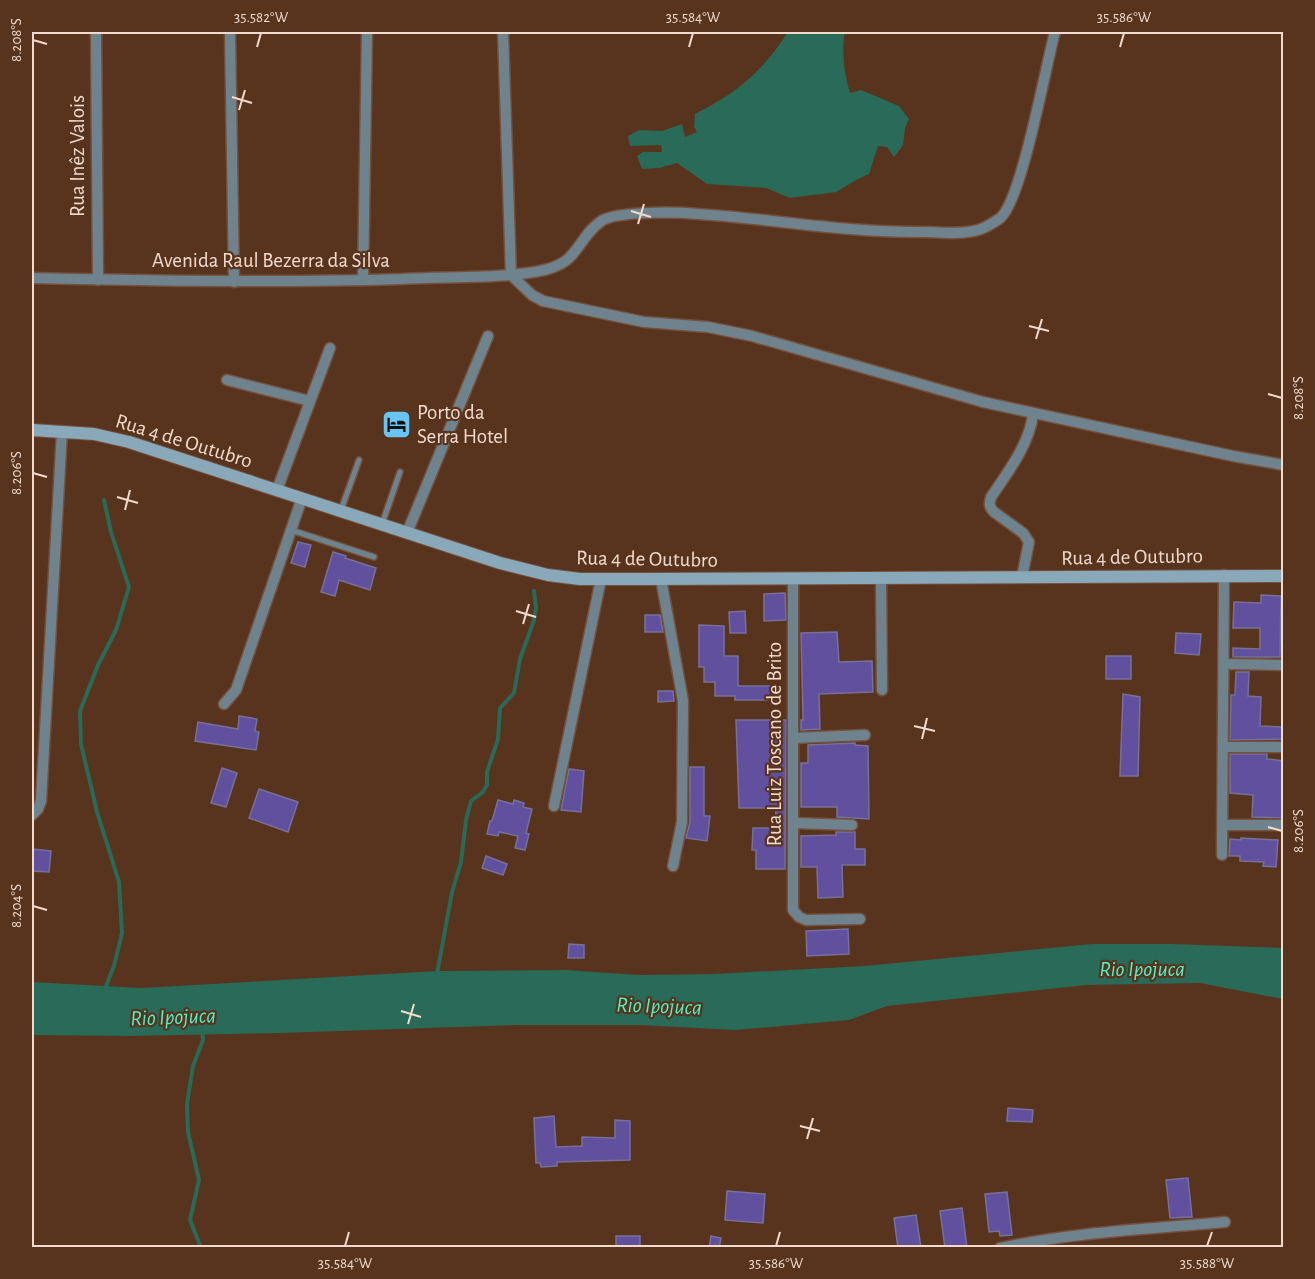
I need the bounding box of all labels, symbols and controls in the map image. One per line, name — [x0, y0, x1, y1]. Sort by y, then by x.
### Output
text: 35.582°W — [234, 10, 289, 25]
text: 35.584°W — [666, 10, 721, 25]
text: 35.586°W — [1097, 10, 1152, 25]
text: 8.208°S — [9, 18, 24, 62]
street label: Rua Inêz Valois — [67, 95, 88, 217]
street label: Avenida Raul Bezerra da Silva — [152, 250, 390, 271]
text: 8.208°S — [1291, 376, 1306, 420]
place label: Porto da Serra Hotel — [417, 402, 508, 447]
hotel icon: Porto da Serra Hotel — [380, 408, 412, 440]
street label: Rua 4 de Outubro — [113, 410, 255, 472]
text: 8.206°S — [9, 451, 24, 495]
street label: Rua 4 de Outubro — [1061, 545, 1203, 569]
street label: Rua 4 de Outubro — [576, 547, 718, 571]
street label: Rua Luiz Toscano de Brito — [764, 642, 785, 846]
text: 8.206°S — [1291, 809, 1306, 853]
text: 8.204°S — [9, 884, 24, 928]
water label: Rio Ipojuca — [1099, 958, 1185, 981]
water label: Rio Ipojuca — [616, 994, 702, 1019]
water label: Rio Ipojuca — [130, 1005, 216, 1030]
text: 35.584°W — [318, 1256, 373, 1271]
text: 35.586°W — [749, 1256, 804, 1271]
text: 35.588°W — [1180, 1256, 1235, 1271]

